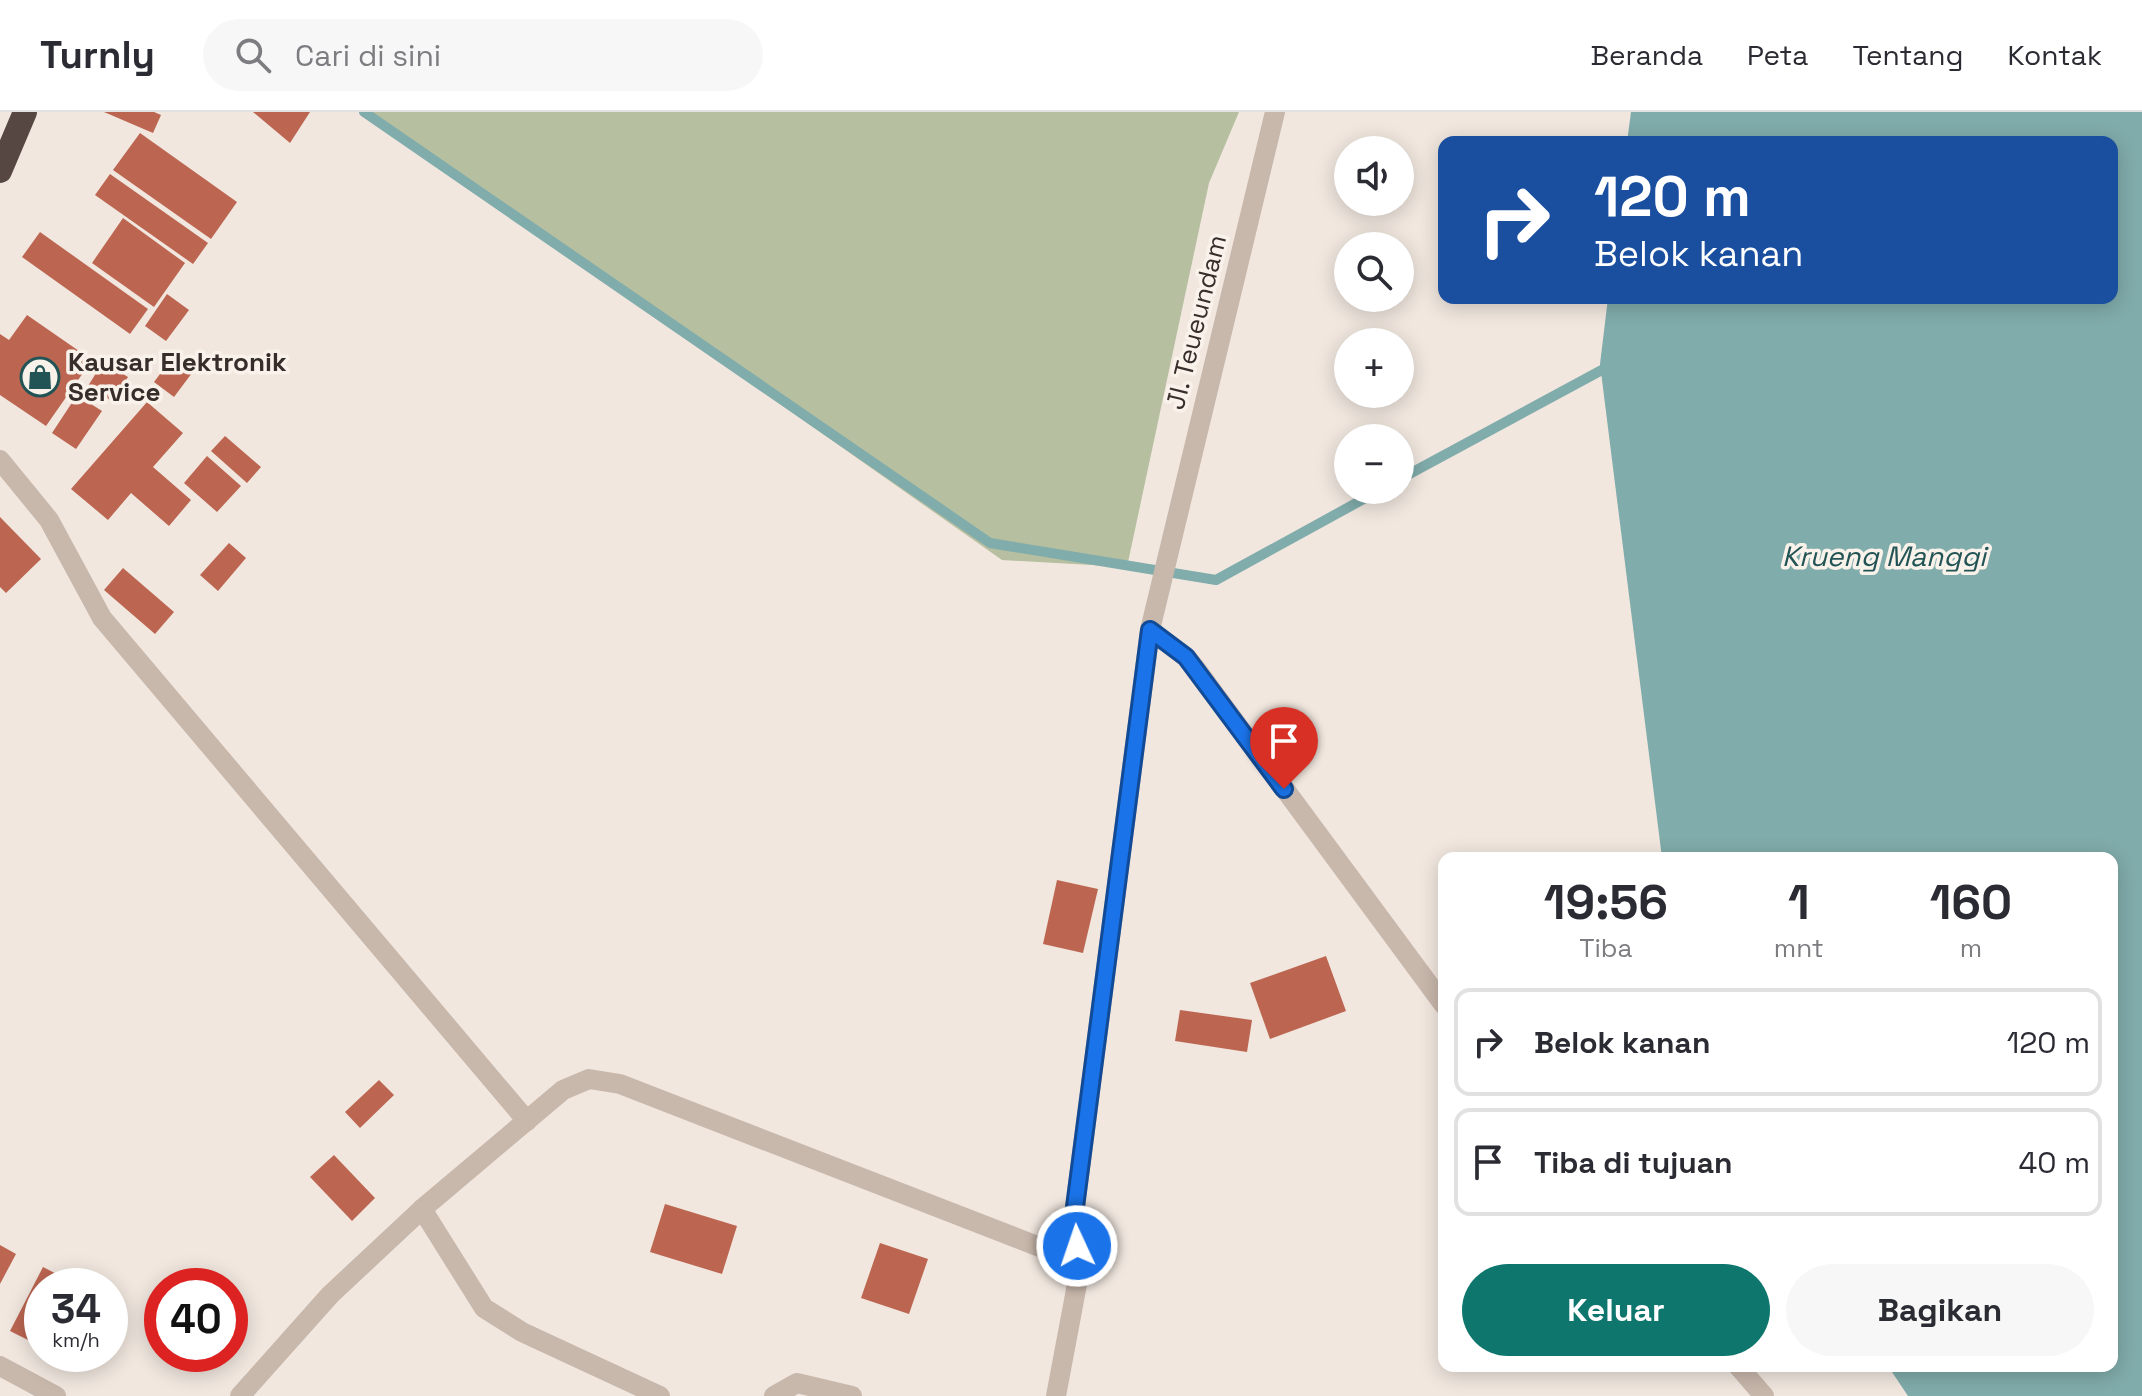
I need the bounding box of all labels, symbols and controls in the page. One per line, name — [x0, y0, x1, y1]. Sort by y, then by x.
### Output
search box — [203, 19, 763, 91]
text: Turnly — [40, 31, 155, 79]
icon: search — [231, 33, 275, 77]
text: Cari di sini — [295, 36, 441, 75]
text: Beranda — [1591, 37, 1703, 73]
text: Peta — [1747, 37, 1808, 73]
text: Tentang — [1852, 37, 1963, 73]
text: Kontak — [2007, 37, 2102, 73]
map controls — [1334, 136, 1414, 504]
button: sound — [1334, 136, 1414, 216]
text: 120 m — [1594, 161, 1751, 232]
icon: right — [1462, 168, 1566, 272]
street label: JI. Teueundam — [1158, 231, 1234, 413]
text: Belok kanan — [1594, 231, 1803, 277]
button: search — [1334, 232, 1414, 312]
button: + — [1334, 328, 1414, 408]
place label: Kausar Elektronik Service — [68, 345, 287, 409]
shop icon: Kausar Elektronik Service — [19, 356, 61, 398]
button: − — [1334, 424, 1414, 504]
water label: Krueng Manggi — [1782, 538, 1989, 574]
pin — [1250, 707, 1318, 789]
icon: arrive — [1262, 719, 1306, 763]
text: 19:56 — [1544, 872, 1668, 933]
text: 1 — [1788, 872, 1810, 933]
text: 160 — [1930, 872, 2012, 933]
text: Tiba — [1579, 931, 1632, 965]
text: mnt — [1774, 931, 1824, 965]
text: m — [1960, 931, 1982, 965]
icon: right — [1466, 1020, 1510, 1064]
text: Belok kanan — [1534, 1023, 1710, 1062]
text: 120 m — [2007, 1023, 2090, 1062]
icon: arrive — [1466, 1140, 1510, 1184]
text: Tiba di tujuan — [1534, 1143, 1733, 1182]
text: 40 m — [2019, 1143, 2090, 1182]
position arrow — [1035, 1204, 1119, 1288]
button: Keluar — [1462, 1264, 1770, 1356]
button: Bagikan — [1786, 1264, 2094, 1356]
speed limit sign: 40 — [144, 1268, 248, 1372]
text: 34 — [51, 1284, 101, 1335]
text: km/h — [52, 1327, 100, 1353]

